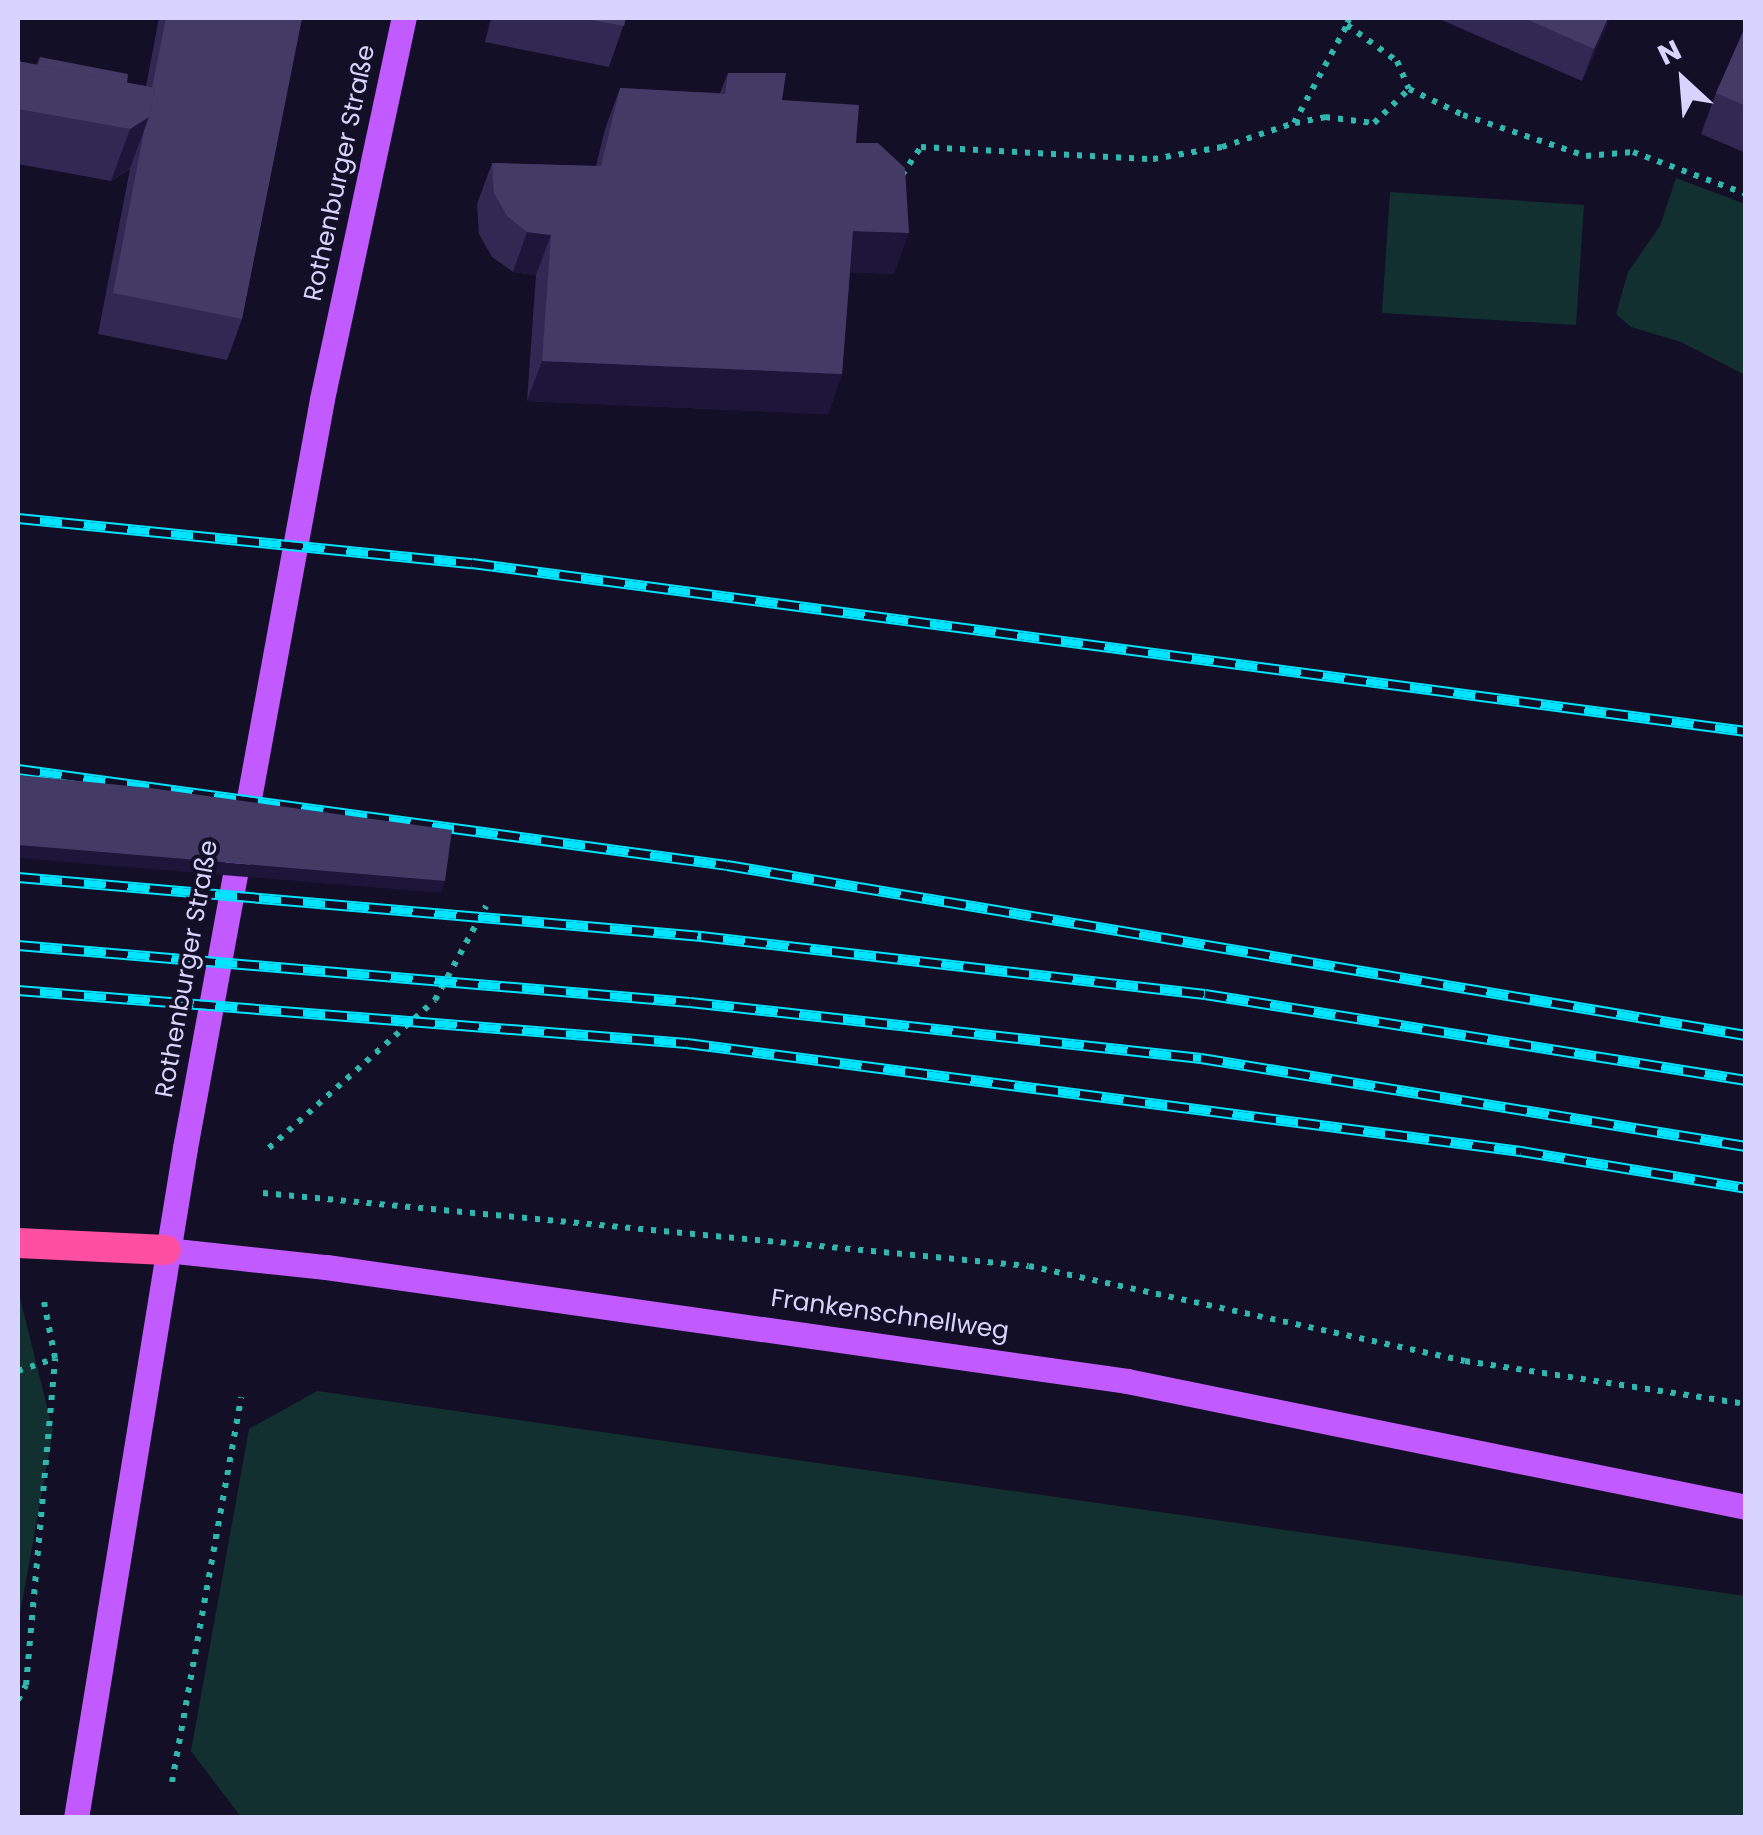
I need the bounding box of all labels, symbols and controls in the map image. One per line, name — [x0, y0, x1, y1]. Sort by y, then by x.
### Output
north arrow — [1633, 30, 1733, 130]
text: N — [1652, 30, 1688, 75]
street label: Rothenburger Straße — [298, 42, 382, 304]
street label: Rothenburger Straße — [150, 838, 224, 1100]
street label: Frankenschnellweg — [769, 1283, 1011, 1347]

